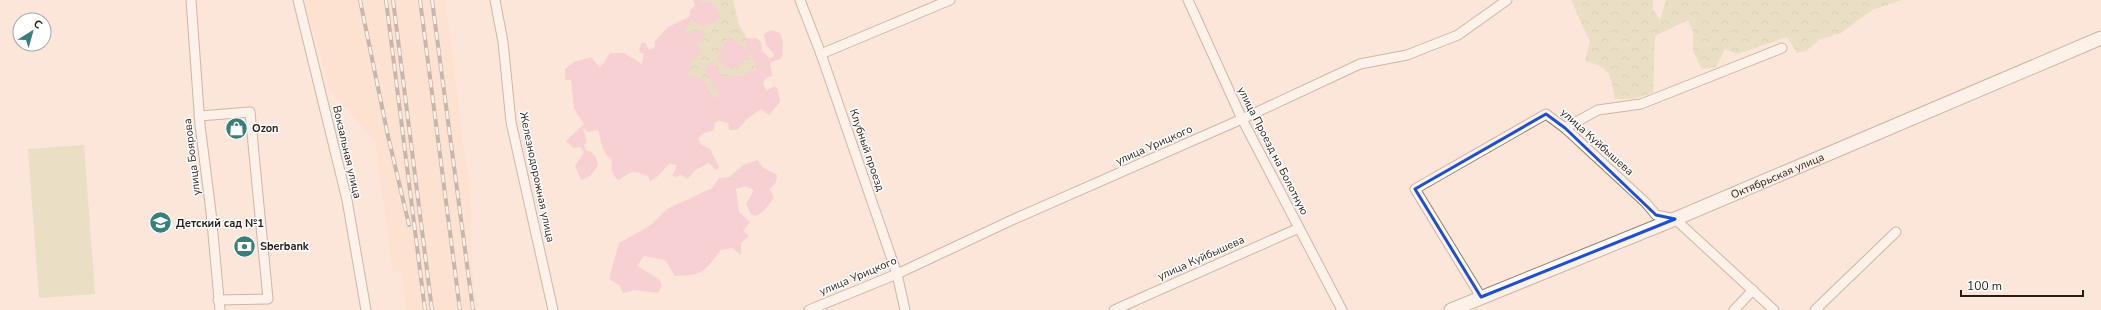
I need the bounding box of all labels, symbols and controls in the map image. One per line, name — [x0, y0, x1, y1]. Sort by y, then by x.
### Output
north arrow — [12, 12, 52, 52]
text: С — [30, 16, 46, 33]
street label: улица Проезд на Болотную — [1234, 84, 1312, 218]
street label: Вокзальная улица — [329, 104, 365, 200]
street label: улица Куйбышева — [1557, 105, 1637, 179]
street label: Клубный проезд — [846, 107, 888, 194]
street label: Железнодорожная улица — [516, 110, 558, 244]
shop icon: Ozon — [224, 115, 250, 141]
street label: улица Боярова — [180, 118, 204, 196]
place label: Ozon — [252, 121, 279, 136]
street label: улица Урицкого — [1113, 121, 1195, 169]
street label: Октябрьская улица — [1728, 149, 1826, 202]
school or university icon: Детский сад №1 — [147, 210, 173, 236]
place label: Детский сад №1 — [176, 216, 264, 231]
street label: улица Куйбышева — [1155, 232, 1247, 284]
bank icon: Sberbank — [231, 233, 257, 259]
place label: Sberbank — [260, 239, 310, 254]
street label: улица Урицкого — [817, 253, 899, 299]
scale bar — [1961, 272, 2083, 298]
text: 100 m — [1967, 278, 2002, 294]

